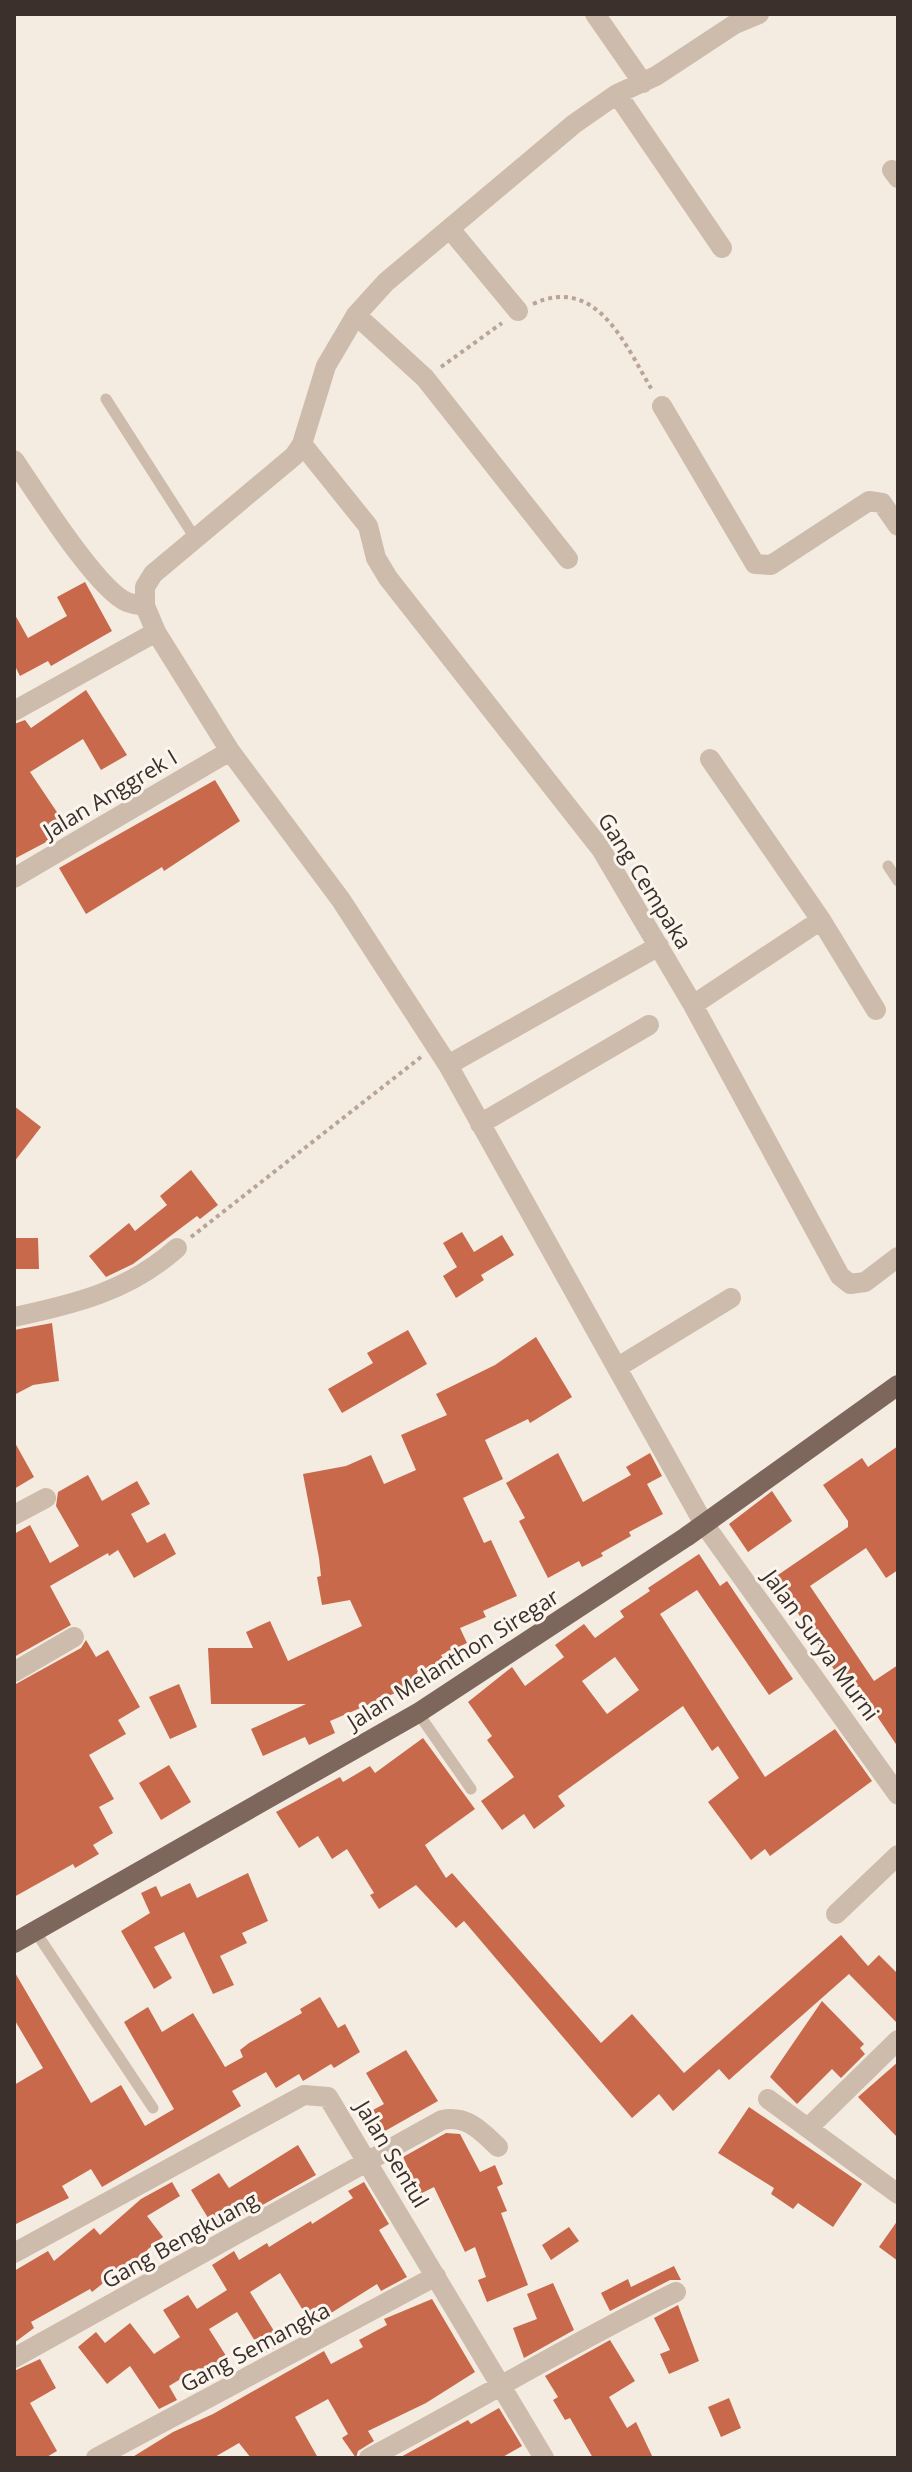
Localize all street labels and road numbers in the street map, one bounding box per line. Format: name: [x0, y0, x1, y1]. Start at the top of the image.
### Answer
street label: Jalan Anggrek I: [35, 741, 182, 846]
street label: Gang Cempaka: [592, 807, 700, 954]
street label: Jalan Surya Murni: [756, 1561, 887, 1726]
street label: Jalan Melanthon Siregar: [339, 1581, 564, 1737]
street label: Jalan Sentul: [348, 2093, 437, 2213]
street label: Gang Bengkuang: [96, 2184, 263, 2294]
street label: Gang Semangka: [174, 2294, 335, 2398]

